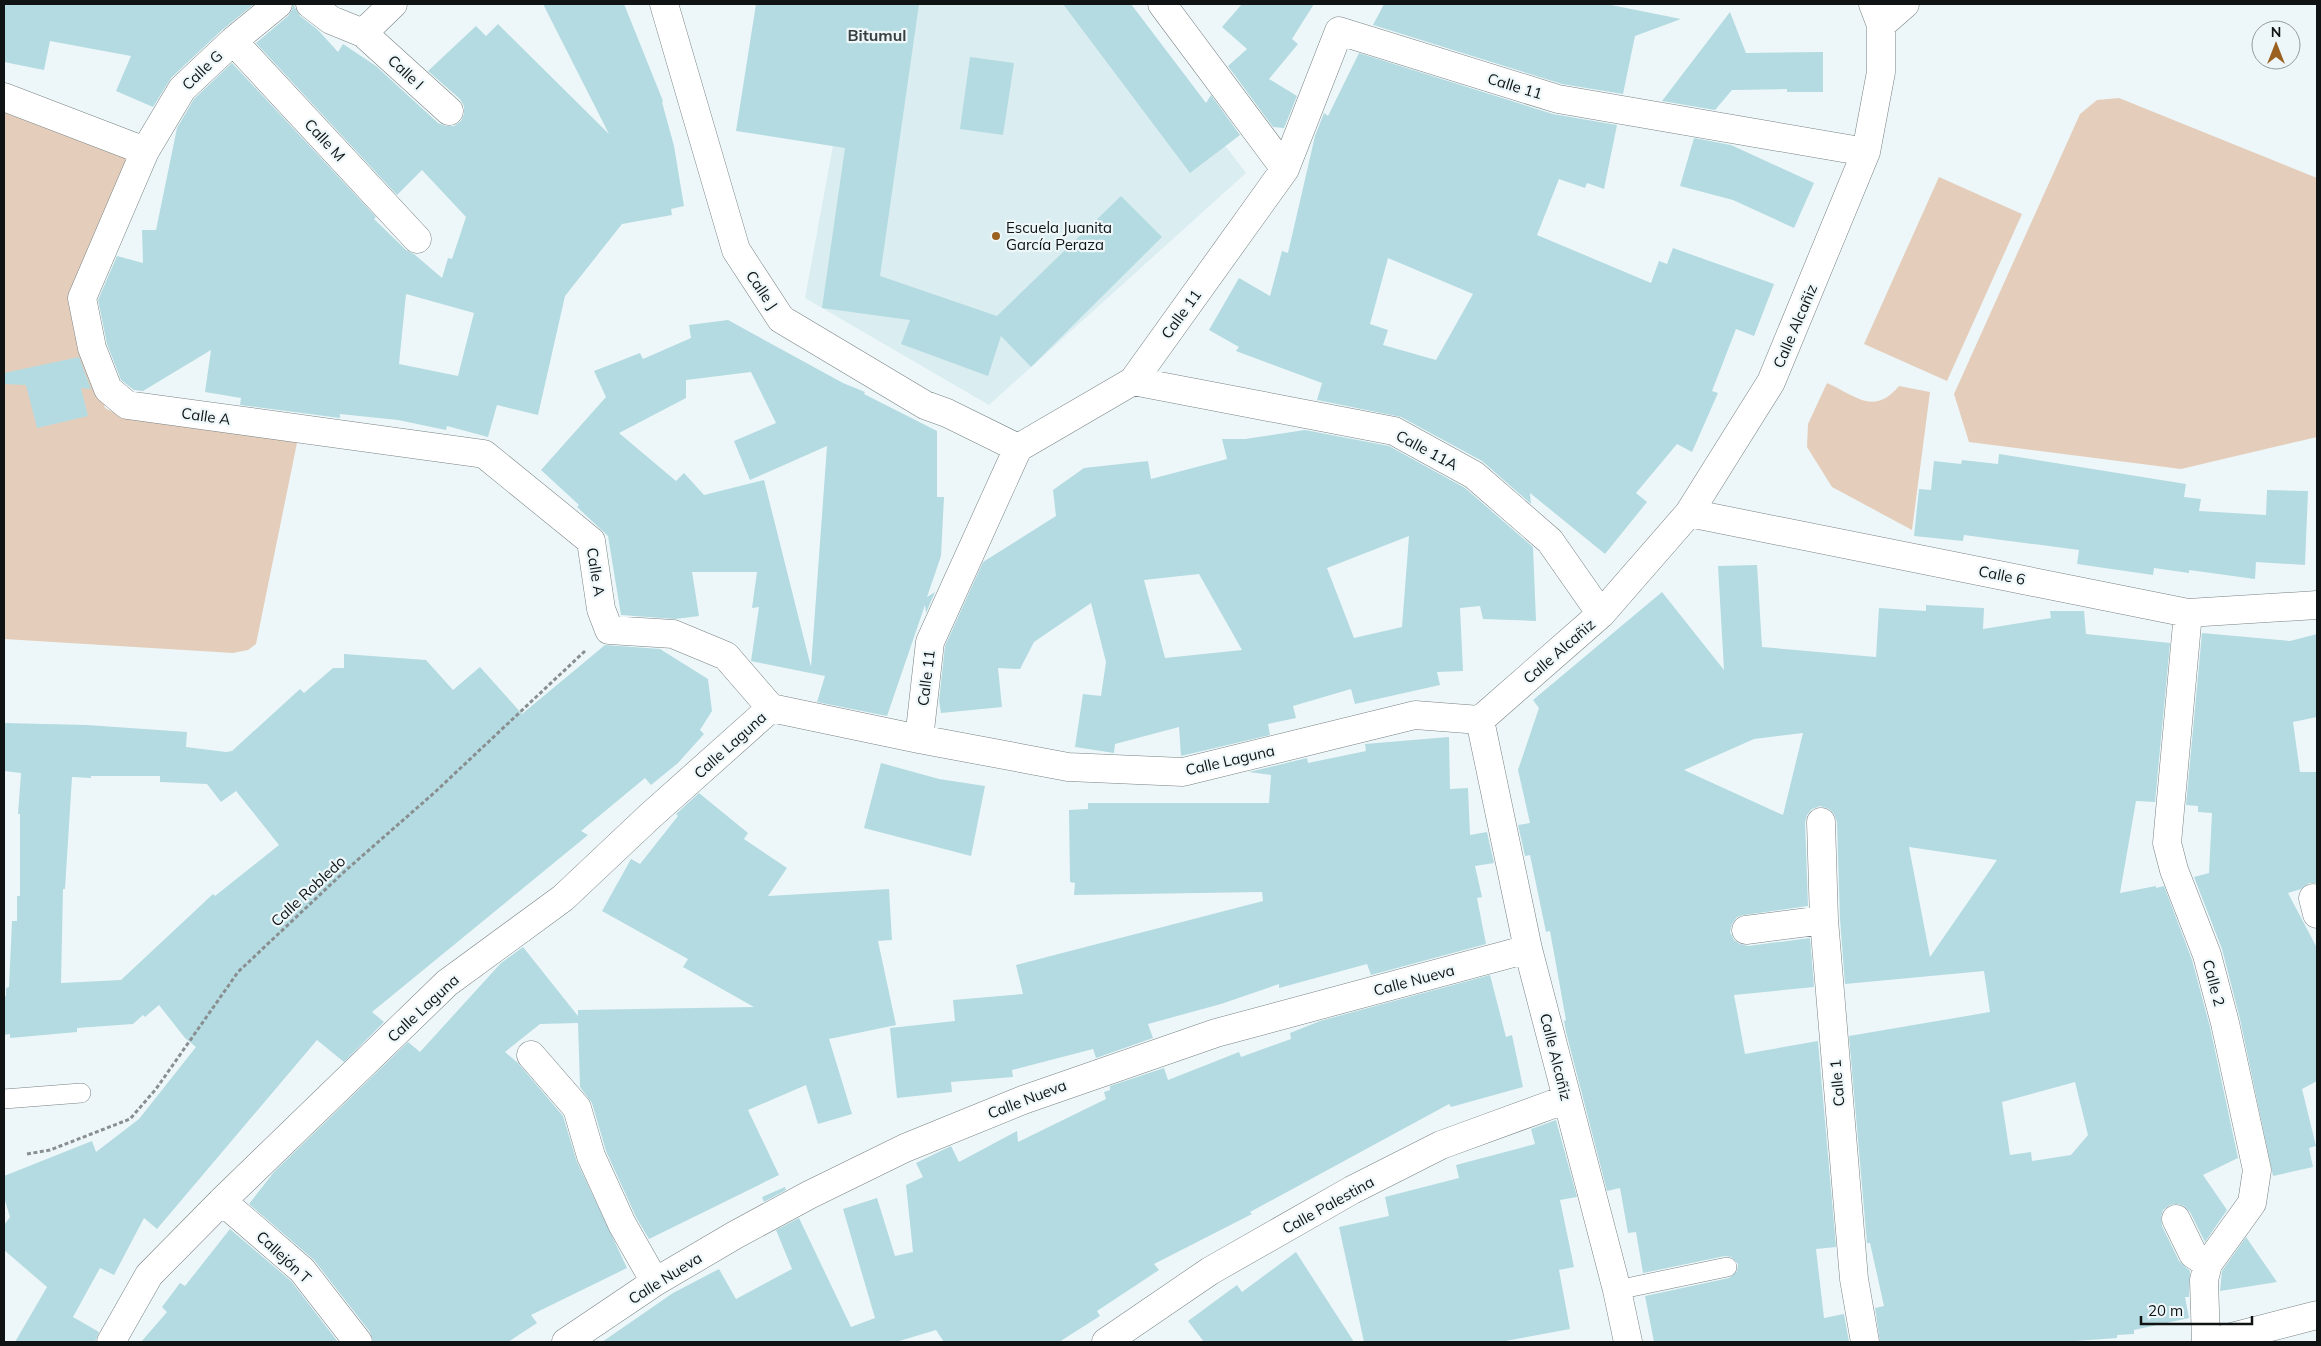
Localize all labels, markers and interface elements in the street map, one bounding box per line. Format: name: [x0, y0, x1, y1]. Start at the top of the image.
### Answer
north arrow: [2251, 20, 2301, 70]
text: N: [2271, 23, 2281, 41]
district label: Bitumul: [848, 25, 906, 45]
street label: Calle G: [178, 46, 226, 94]
street label: Calle I: [384, 51, 428, 93]
street label: Calle 11: [1485, 69, 1545, 103]
street label: Calle M: [301, 115, 349, 165]
place label: Escuela Juanita García Peraza: [1006, 218, 1112, 254]
marker: Escuela Juanita García Peraza: [990, 230, 1002, 242]
street label: Calle J: [742, 267, 782, 313]
street label: Calle Alcañiz: [1769, 281, 1821, 371]
street label: Calle 11: [1157, 286, 1205, 342]
street label: Calle A: [180, 403, 232, 429]
street label: Calle 11A: [1393, 426, 1461, 474]
street label: Calle A: [583, 546, 609, 598]
street label: Calle 6: [1977, 561, 2027, 589]
street label: Calle Alcañiz: [1519, 614, 1599, 687]
street label: Calle 11: [913, 649, 939, 707]
street label: Calle Laguna: [690, 708, 770, 782]
street label: Calle Laguna: [1184, 741, 1276, 779]
street label: Calle Robledo: [267, 852, 349, 930]
street label: Calle 2: [2199, 958, 2229, 1008]
street label: Calle Nueva: [1371, 960, 1457, 1000]
street label: Calle Laguna: [383, 970, 463, 1046]
street label: Calle Alcañiz: [1536, 1011, 1576, 1103]
street label: Calle 1: [1825, 1059, 1849, 1107]
street label: Calle Nueva: [985, 1075, 1069, 1123]
street label: Calle Palestina: [1279, 1172, 1377, 1238]
street label: Callejón T: [253, 1227, 315, 1287]
street label: Calle Nueva: [625, 1248, 705, 1308]
scale bar: [2141, 1294, 2252, 1326]
text: 20 m: [2148, 1301, 2183, 1320]

